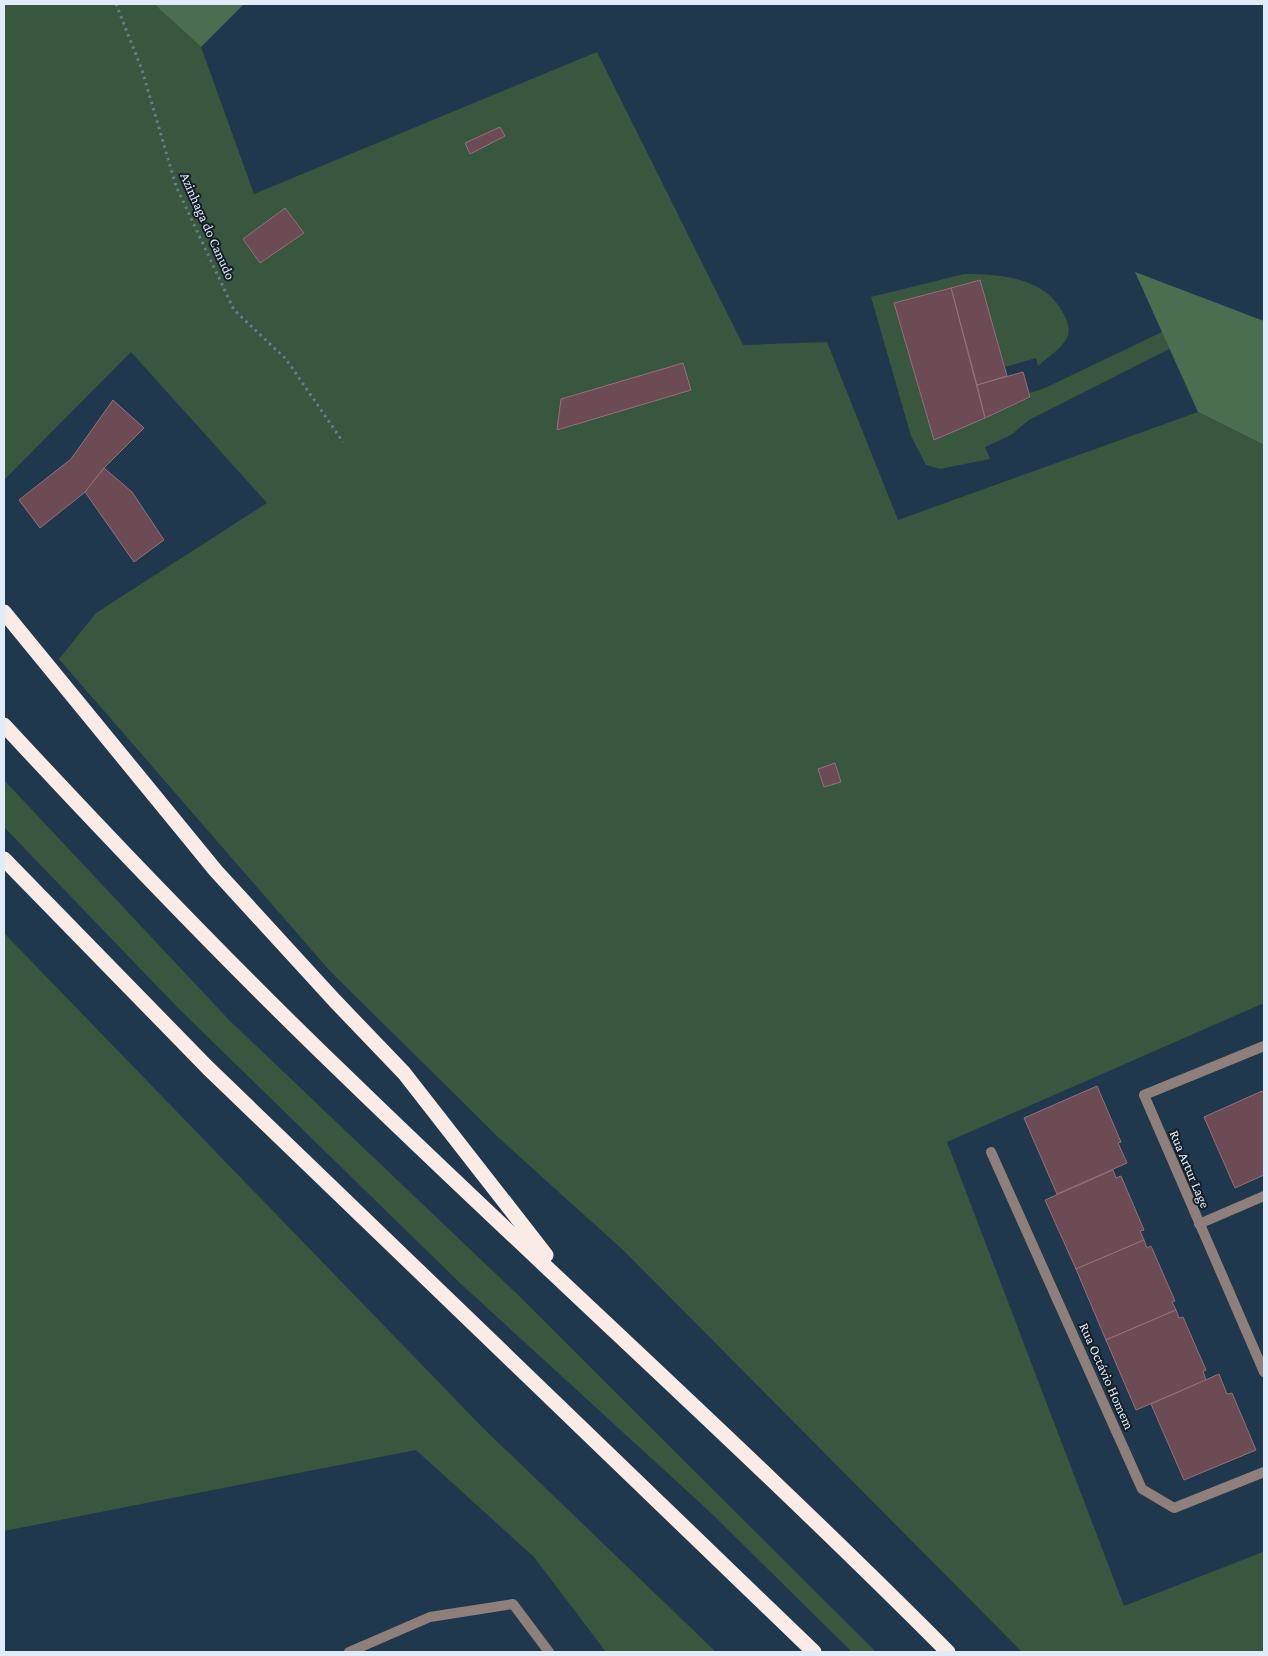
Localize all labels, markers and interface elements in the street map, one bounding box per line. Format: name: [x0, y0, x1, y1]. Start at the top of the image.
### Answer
street label: Azinhaga do Canudo: [177, 170, 239, 282]
street label: Rua Artur Lage: [1166, 1128, 1214, 1210]
street label: Rua Octávio Homem: [1076, 1320, 1138, 1432]

